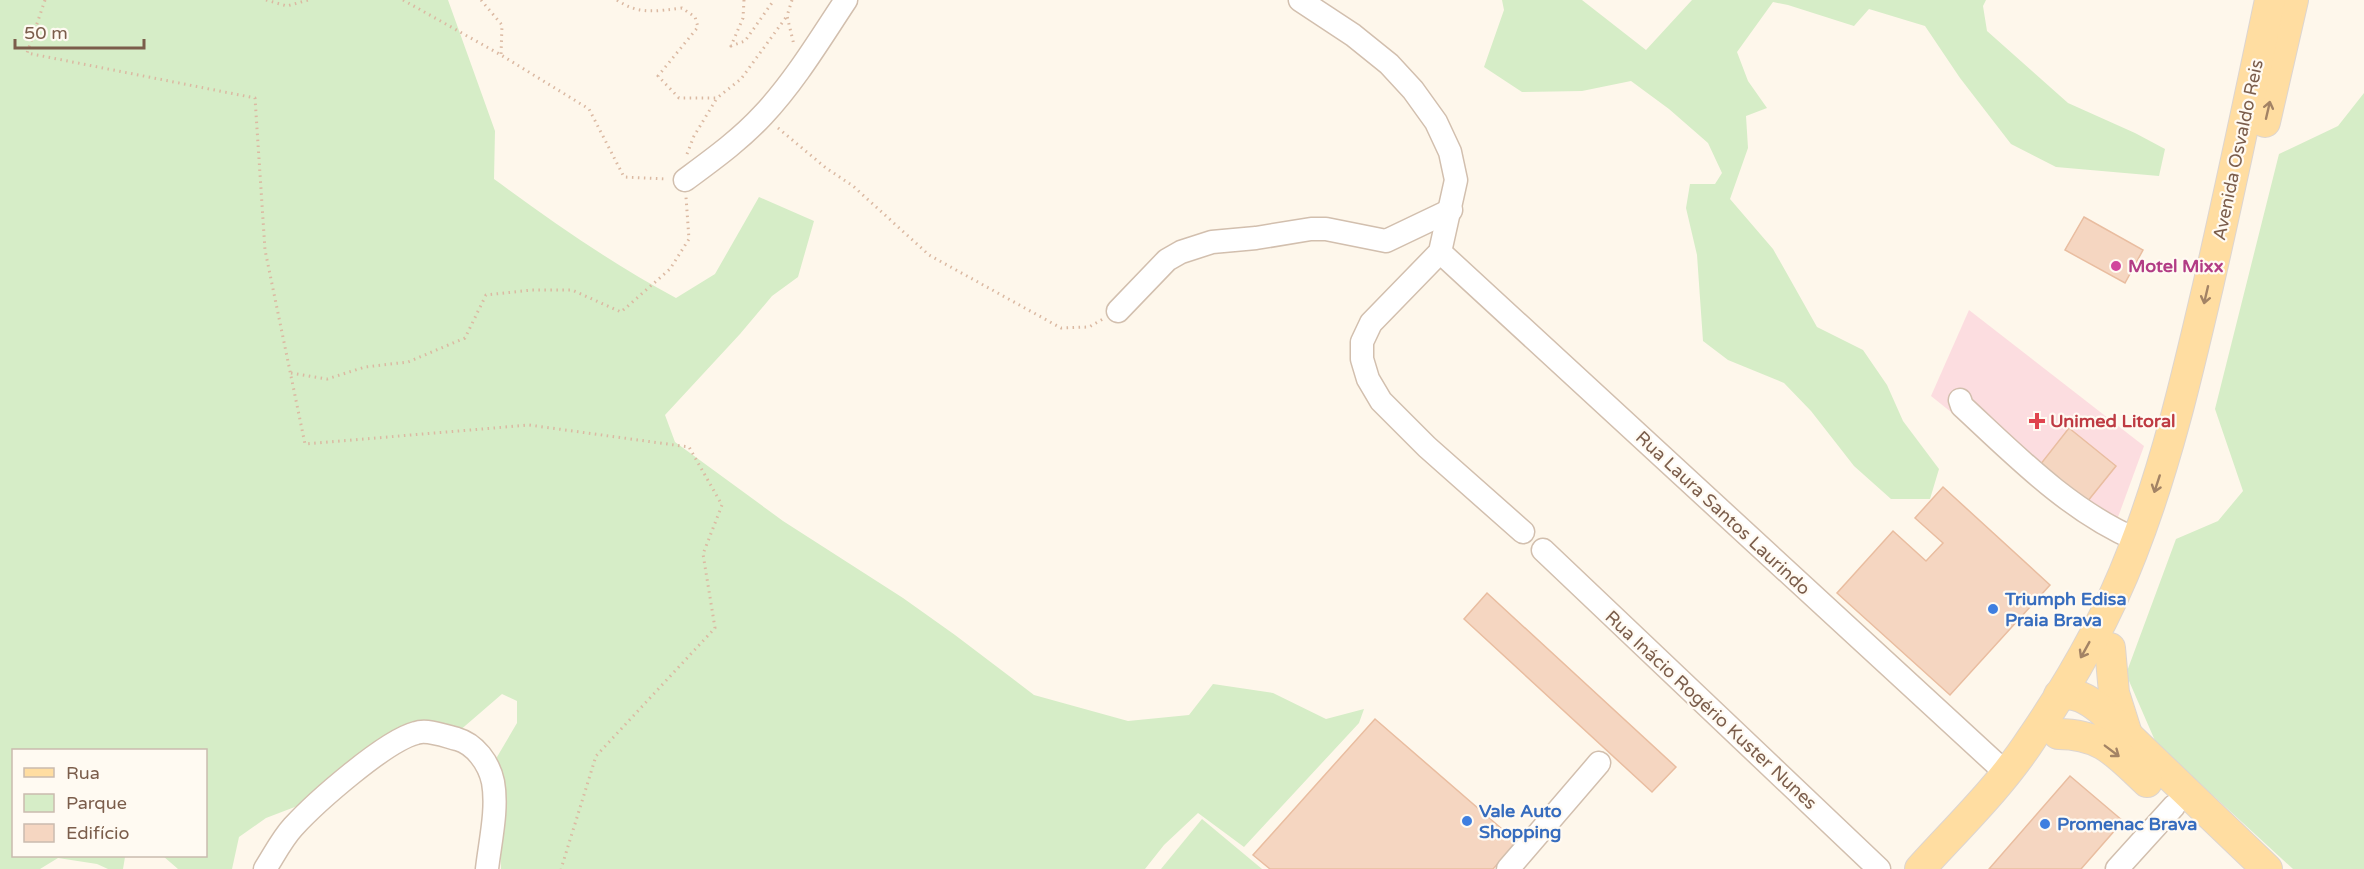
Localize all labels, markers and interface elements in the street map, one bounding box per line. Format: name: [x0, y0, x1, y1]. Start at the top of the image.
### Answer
scale bar: [15, 12, 144, 50]
text: 50 m: [24, 22, 68, 44]
street label: Avenida Osvaldo Reis: [2208, 58, 2268, 242]
one-way arrow: [2263, 101, 2274, 121]
place label: Motel Mixx: [2128, 255, 2224, 277]
marker: Motel Mixx: [2109, 259, 2123, 273]
one-way arrow: [2200, 285, 2211, 304]
place label: Unimed Litoral: [2050, 410, 2176, 432]
marker: Unimed Litoral: [2028, 412, 2046, 430]
street label: Rua Laura Santos Laurindo: [1631, 426, 1815, 600]
one-way arrow: [2151, 474, 2162, 493]
place label: Triumph Edisa Praia Brava: [2004, 588, 2127, 631]
marker: Triumph Edisa Praia Brava: [1986, 602, 2000, 616]
street label: Rua Inácio Rogério Kuster Nunes: [1600, 606, 1822, 814]
one-way arrow: [2079, 641, 2091, 658]
one-way arrow: [2104, 744, 2120, 757]
legend: [12, 749, 207, 857]
text: Rua: [66, 762, 100, 784]
text: Parque: [66, 792, 127, 814]
place label: Vale Auto Shopping: [1479, 800, 1562, 843]
place label: Promenac Brava: [2057, 813, 2197, 835]
marker: Vale Auto Shopping: [1460, 814, 1474, 828]
marker: Promenac Brava: [2038, 817, 2052, 831]
text: Edifício: [66, 822, 130, 844]

